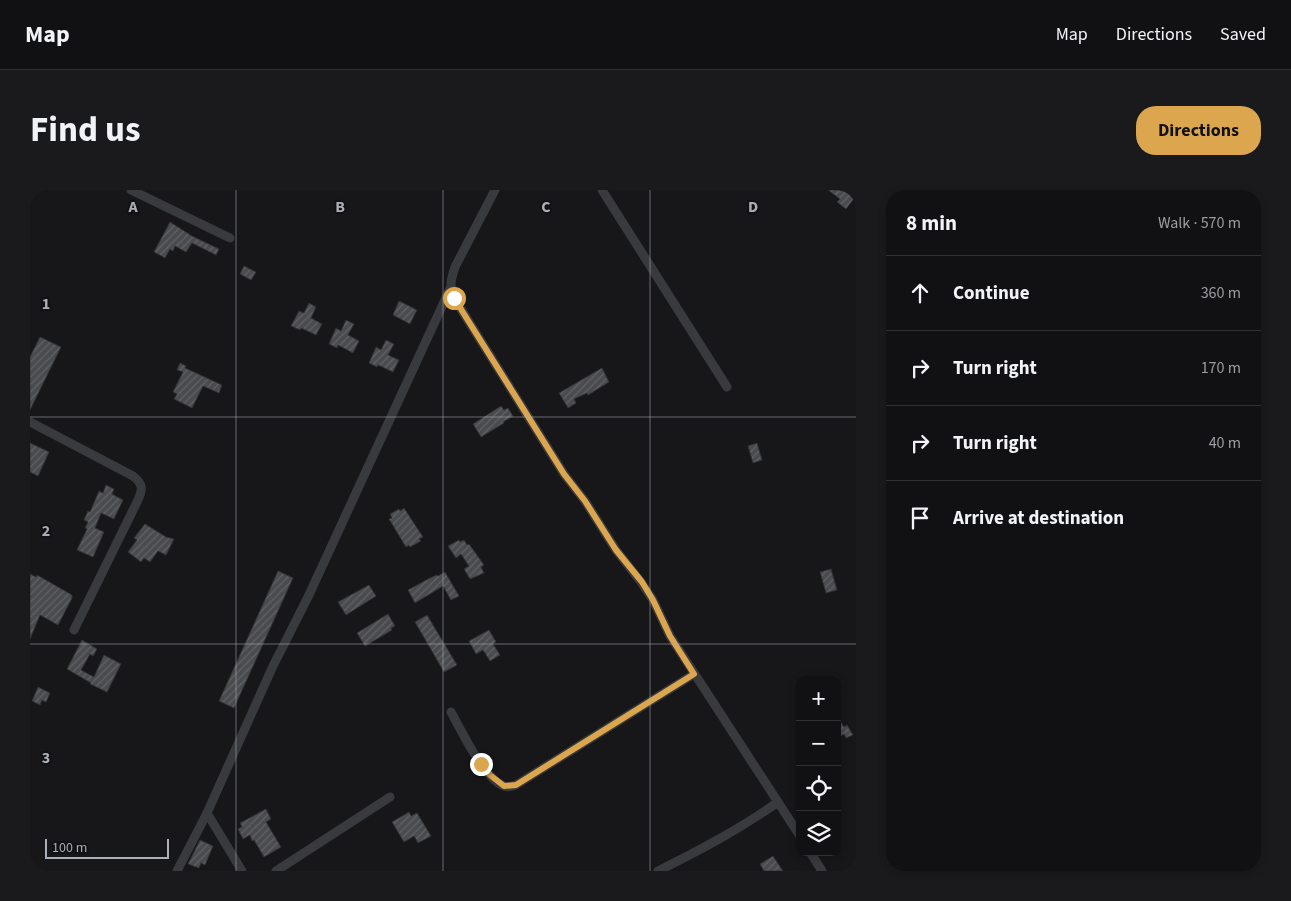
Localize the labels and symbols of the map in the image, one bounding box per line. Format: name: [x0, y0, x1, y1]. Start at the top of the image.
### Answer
text: A: [127, 196, 138, 218]
text: B: [335, 196, 345, 218]
text: C: [541, 196, 551, 218]
text: D: [748, 196, 758, 218]
route start: [443, 287, 466, 310]
text: 1: [42, 293, 50, 315]
text: 2: [42, 520, 50, 542]
text: 3: [42, 747, 50, 769]
route end: [470, 753, 493, 776]
scale bar: [45, 836, 169, 859]

